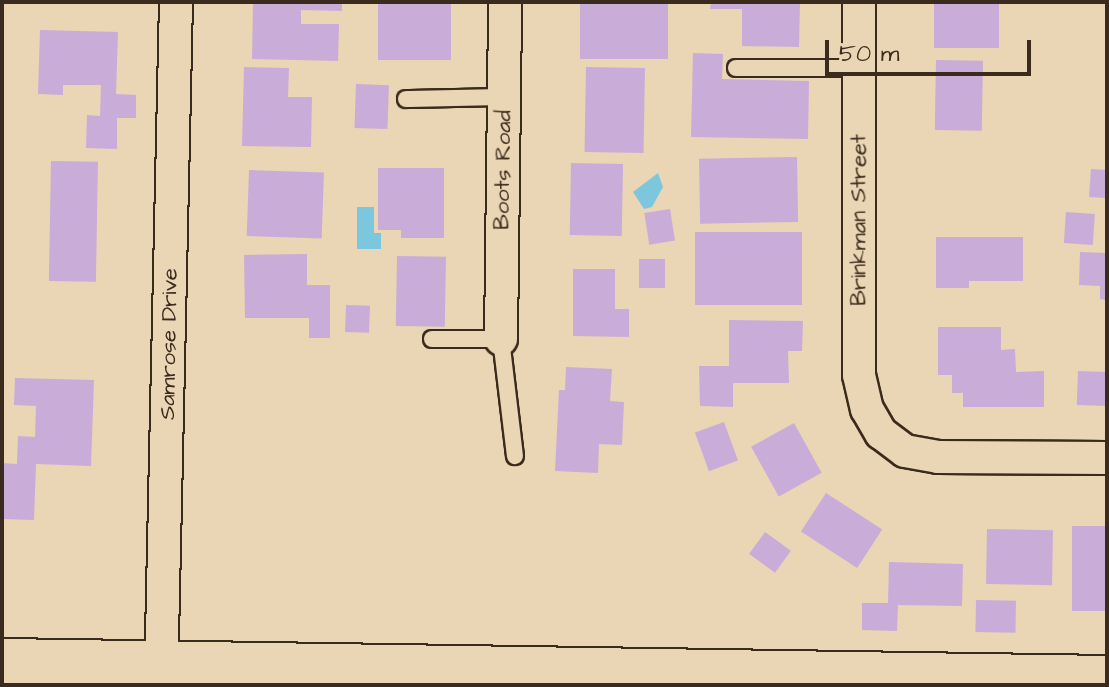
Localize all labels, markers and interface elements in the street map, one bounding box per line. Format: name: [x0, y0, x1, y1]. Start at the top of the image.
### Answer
scale bar: [829, 24, 1035, 74]
text: 50 m: [839, 37, 899, 71]
street label: Boots Road: [489, 110, 517, 230]
street label: Brinkman Street: [846, 134, 872, 306]
street label: Samrose Drive: [154, 268, 184, 420]

